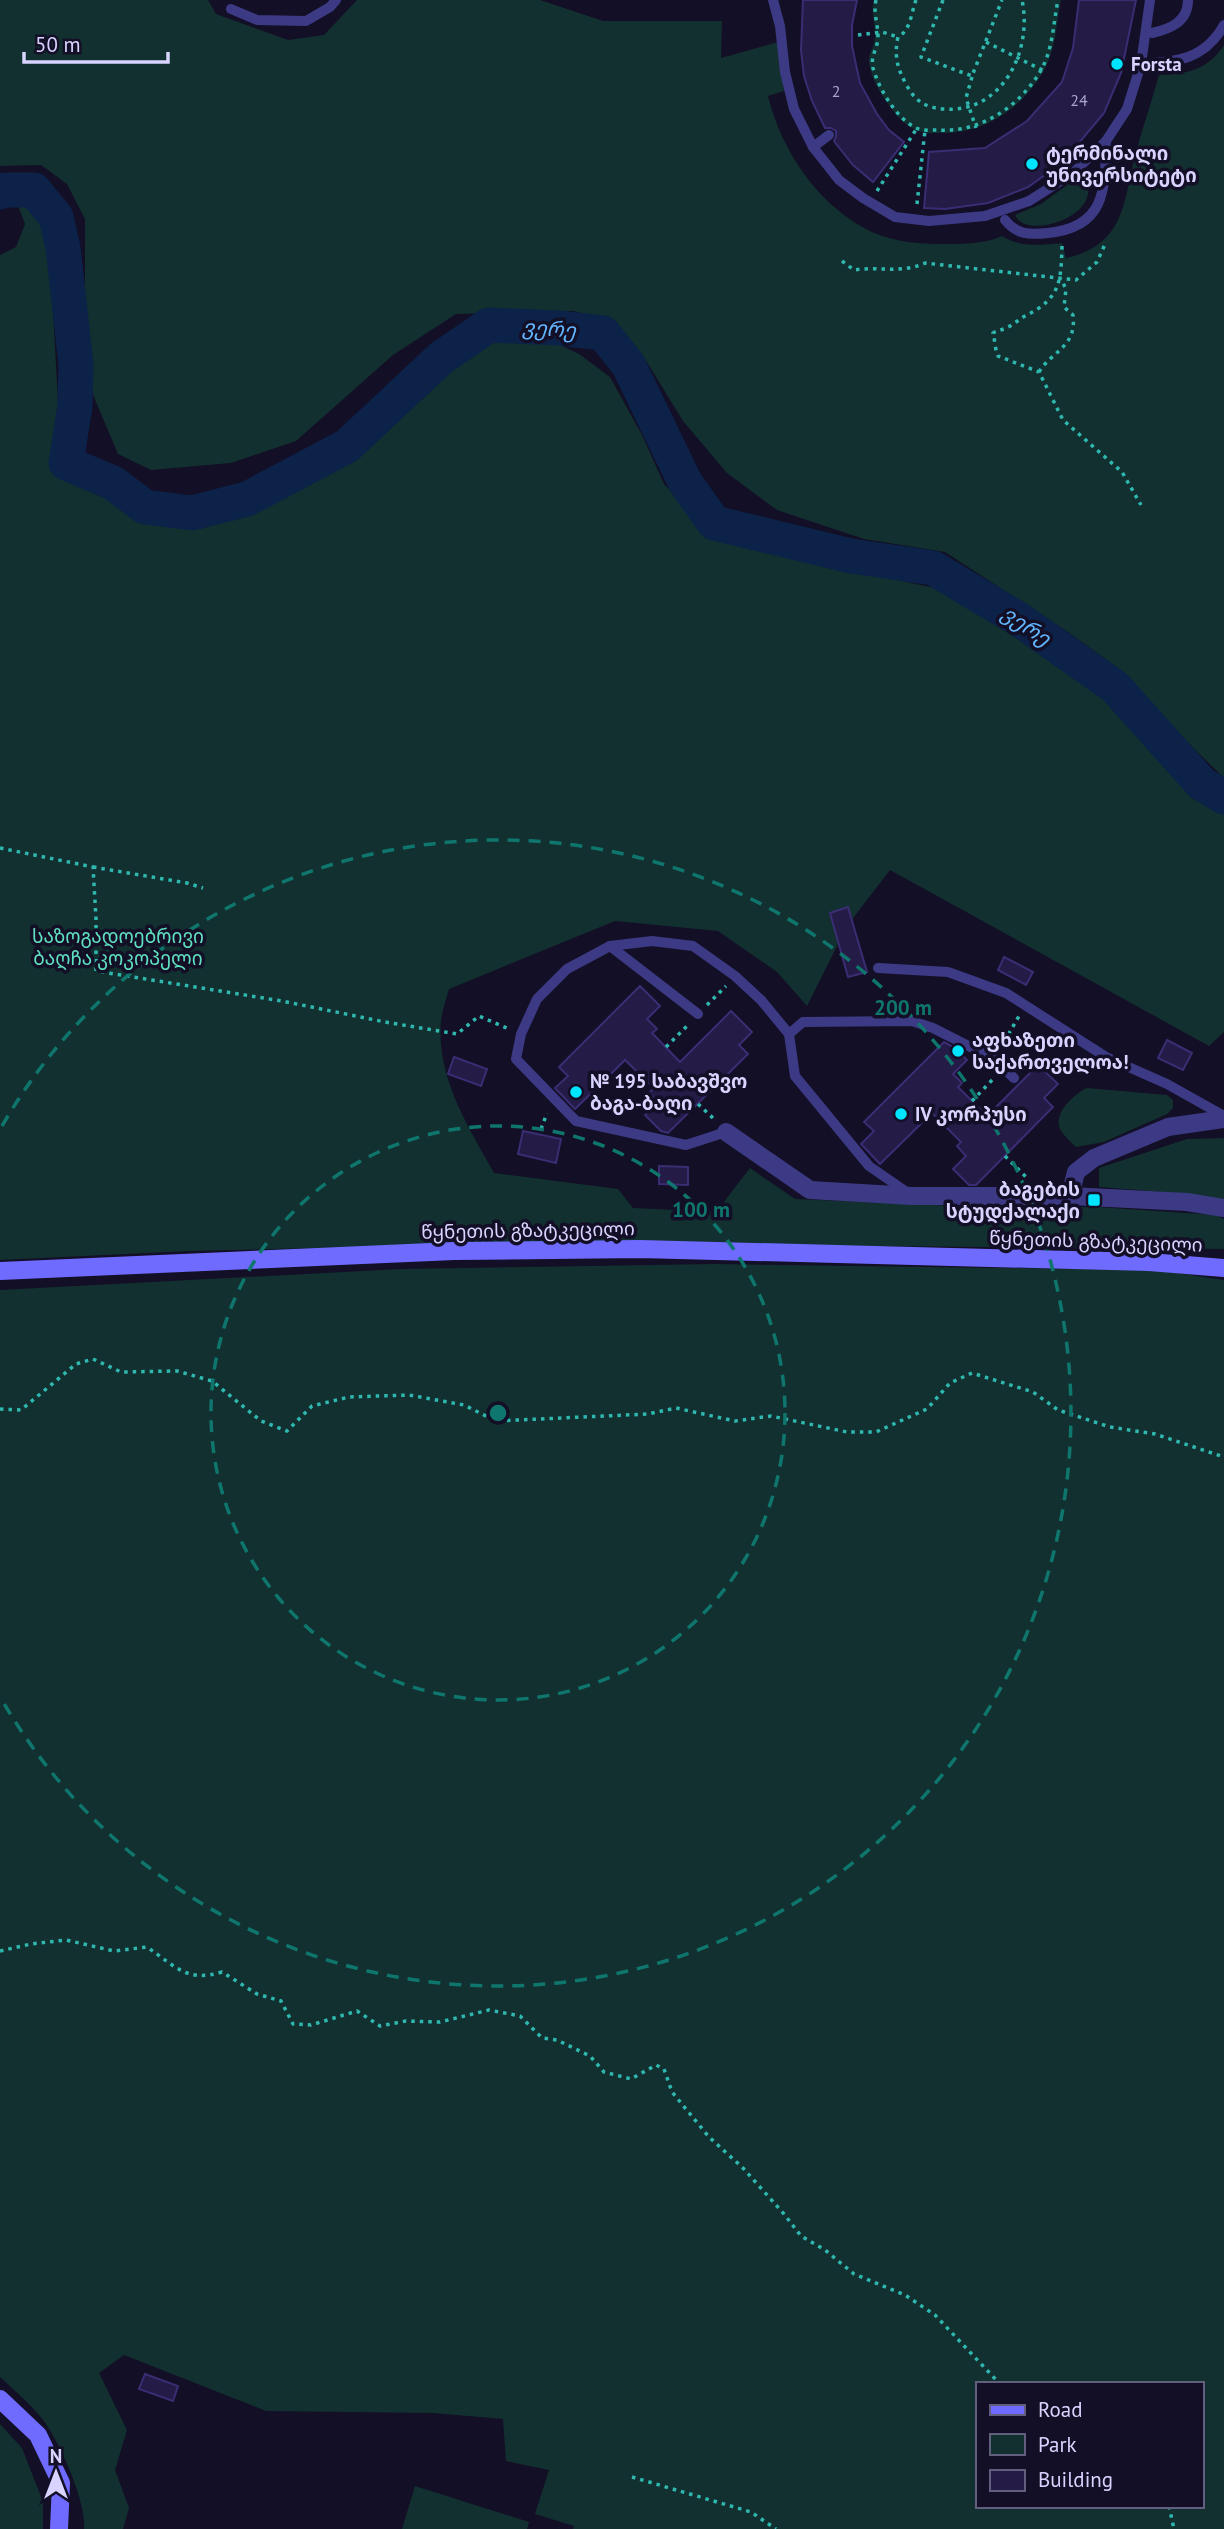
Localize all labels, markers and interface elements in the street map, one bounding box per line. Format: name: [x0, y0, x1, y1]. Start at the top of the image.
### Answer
scale bar: [24, 21, 168, 65]
text: 50 m: [35, 31, 81, 58]
place label: Forsta: [1131, 52, 1182, 76]
marker: Forsta: [1109, 56, 1125, 72]
house number: 2: [832, 81, 840, 101]
house number: 24: [1070, 90, 1088, 110]
place label: ტერმინალი უნივერსიტეტი: [1046, 141, 1197, 187]
marker: ტერმინალი უნივერსიტეტი: [1024, 156, 1040, 172]
water label: ვერე: [521, 313, 577, 344]
water label: ვერე: [997, 599, 1057, 652]
park label: საზოგადოებრივი ბაღჩა კოკოპელი: [32, 924, 204, 971]
text: 200 m: [874, 994, 932, 1021]
place label: აფხაზეთი საქართველოა!: [972, 1028, 1129, 1074]
marker: აფხაზეთი საქართველოა!: [950, 1043, 966, 1059]
place label: № 195 საბავშვო ბაგა-ბაღი: [590, 1069, 747, 1116]
marker: № 195 საბავშვო ბაგა-ბაღი: [568, 1084, 584, 1100]
place label: IV კორპუსი: [915, 1102, 1027, 1126]
marker: IV კორპუსი: [893, 1106, 909, 1122]
place label: ბაგების სტუდქალაქი: [946, 1177, 1080, 1224]
marker: ბაგების სტუდქალაქი: [1086, 1192, 1102, 1208]
text: 100 m: [672, 1196, 730, 1223]
street label: წყნეთის გზატკეცილი: [421, 1216, 635, 1245]
street label: წყნეთის გზატკეცილი: [989, 1225, 1203, 1258]
centre of rings: [486, 1401, 510, 1425]
legend: [976, 2382, 1203, 2508]
text: Road: [1038, 2396, 1082, 2423]
text: Park: [1038, 2431, 1077, 2458]
north arrow: [21, 2438, 91, 2508]
text: N: [50, 2444, 62, 2468]
text: Building: [1038, 2466, 1113, 2493]

